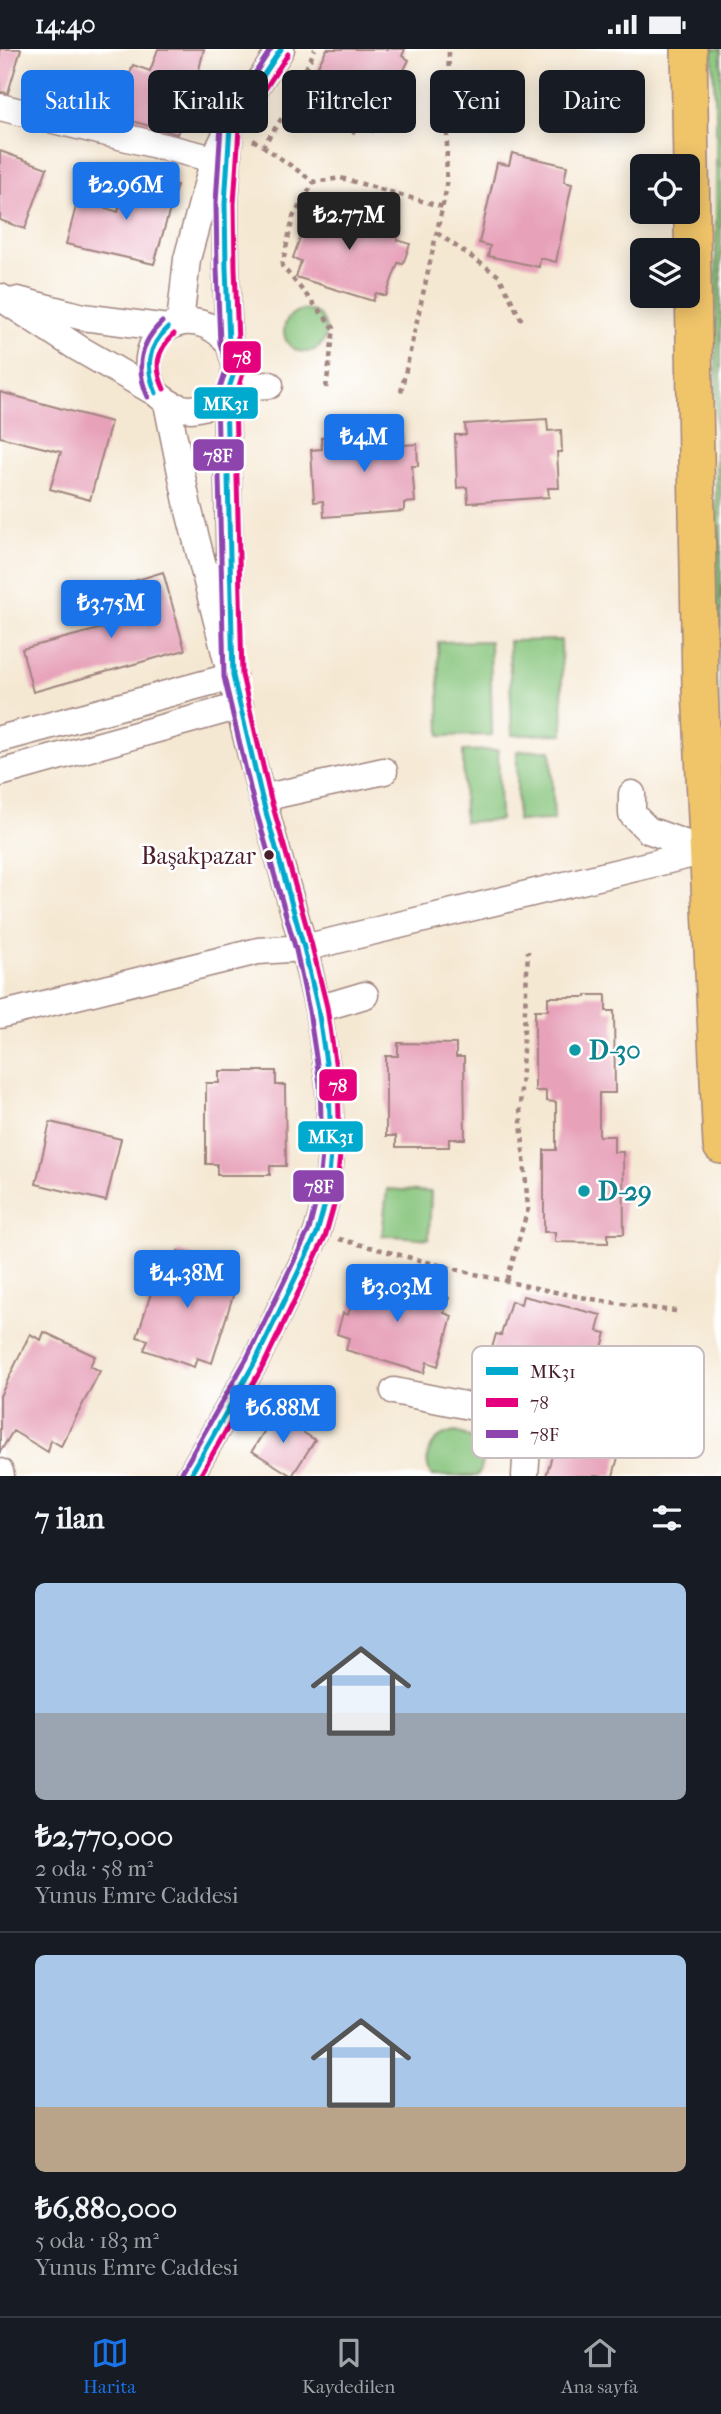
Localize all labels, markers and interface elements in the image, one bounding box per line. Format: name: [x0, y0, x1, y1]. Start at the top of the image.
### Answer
text: 14:40: [35, 9, 96, 40]
chip: Satılık: [21, 70, 134, 133]
chip: Kiralık: [148, 70, 268, 133]
chip: Filtreler: [282, 70, 416, 133]
chip: Yeni: [430, 70, 525, 133]
chip: Daire: [539, 70, 645, 133]
map controls: [630, 154, 700, 308]
button: locate: [630, 154, 700, 224]
pin: ₺2.96M: [69, 163, 183, 222]
text: ₺2.96M: [89, 171, 163, 198]
pin: ₺2.77M: [292, 193, 406, 252]
text: ₺2.77M: [313, 201, 385, 228]
button: layers: [630, 238, 700, 308]
line badge: 78: [222, 340, 262, 374]
text: 78: [232, 347, 251, 369]
line badge: MK31: [193, 386, 259, 420]
text: MK31: [202, 393, 249, 415]
pin: ₺4M: [330, 415, 398, 474]
text: ₺4M: [340, 423, 388, 450]
line badge: 78F: [192, 438, 245, 472]
text: 78F: [203, 445, 233, 467]
pin: ₺3.75M: [54, 581, 168, 640]
text: ₺3.75M: [77, 589, 145, 616]
place label: Başakpazar: [141, 842, 257, 871]
marker: Başakpazar: [262, 848, 276, 862]
place label: D-30: [589, 1035, 641, 1066]
marker: D-30: [567, 1042, 583, 1058]
line badge: 78: [318, 1068, 358, 1102]
text: 78: [328, 1075, 347, 1097]
line badge: MK31: [297, 1120, 364, 1153]
text: MK31: [307, 1126, 354, 1148]
line badge: 78F: [292, 1169, 345, 1203]
text: 78F: [304, 1176, 334, 1198]
place label: D-29: [598, 1176, 652, 1207]
marker: D-29: [576, 1183, 592, 1199]
pin: ₺4.38M: [130, 1251, 244, 1310]
text: ₺4.38M: [150, 1259, 224, 1286]
pin: ₺3.03M: [340, 1265, 454, 1324]
text: ₺3.03M: [362, 1273, 432, 1300]
legend: [472, 1346, 704, 1458]
text: MK31: [530, 1361, 576, 1383]
pin: ₺6.88M: [226, 1385, 340, 1445]
text: 78: [530, 1392, 549, 1414]
text: ₺6.88M: [246, 1394, 320, 1421]
text: 78F: [530, 1424, 559, 1446]
icon: filters: [648, 1499, 686, 1537]
text: 7 ilan: [35, 1501, 104, 1536]
icon: home: [298, 1628, 424, 1754]
text: ₺2,770,000: [35, 1819, 173, 1854]
text: 2 oda · 58 m²: [35, 1855, 153, 1882]
text: Yunus Emre Caddesi: [35, 1882, 239, 1909]
icon: home: [298, 2000, 424, 2126]
text: ₺6,880,000: [35, 2191, 177, 2226]
text: 5 oda · 183 m²: [35, 2227, 159, 2254]
text: Yunus Emre Caddesi: [35, 2254, 239, 2281]
tab: Harita: [83, 2334, 136, 2398]
tab: Kaydedilen: [302, 2334, 395, 2398]
tab: Ana sayfa: [561, 2334, 638, 2398]

